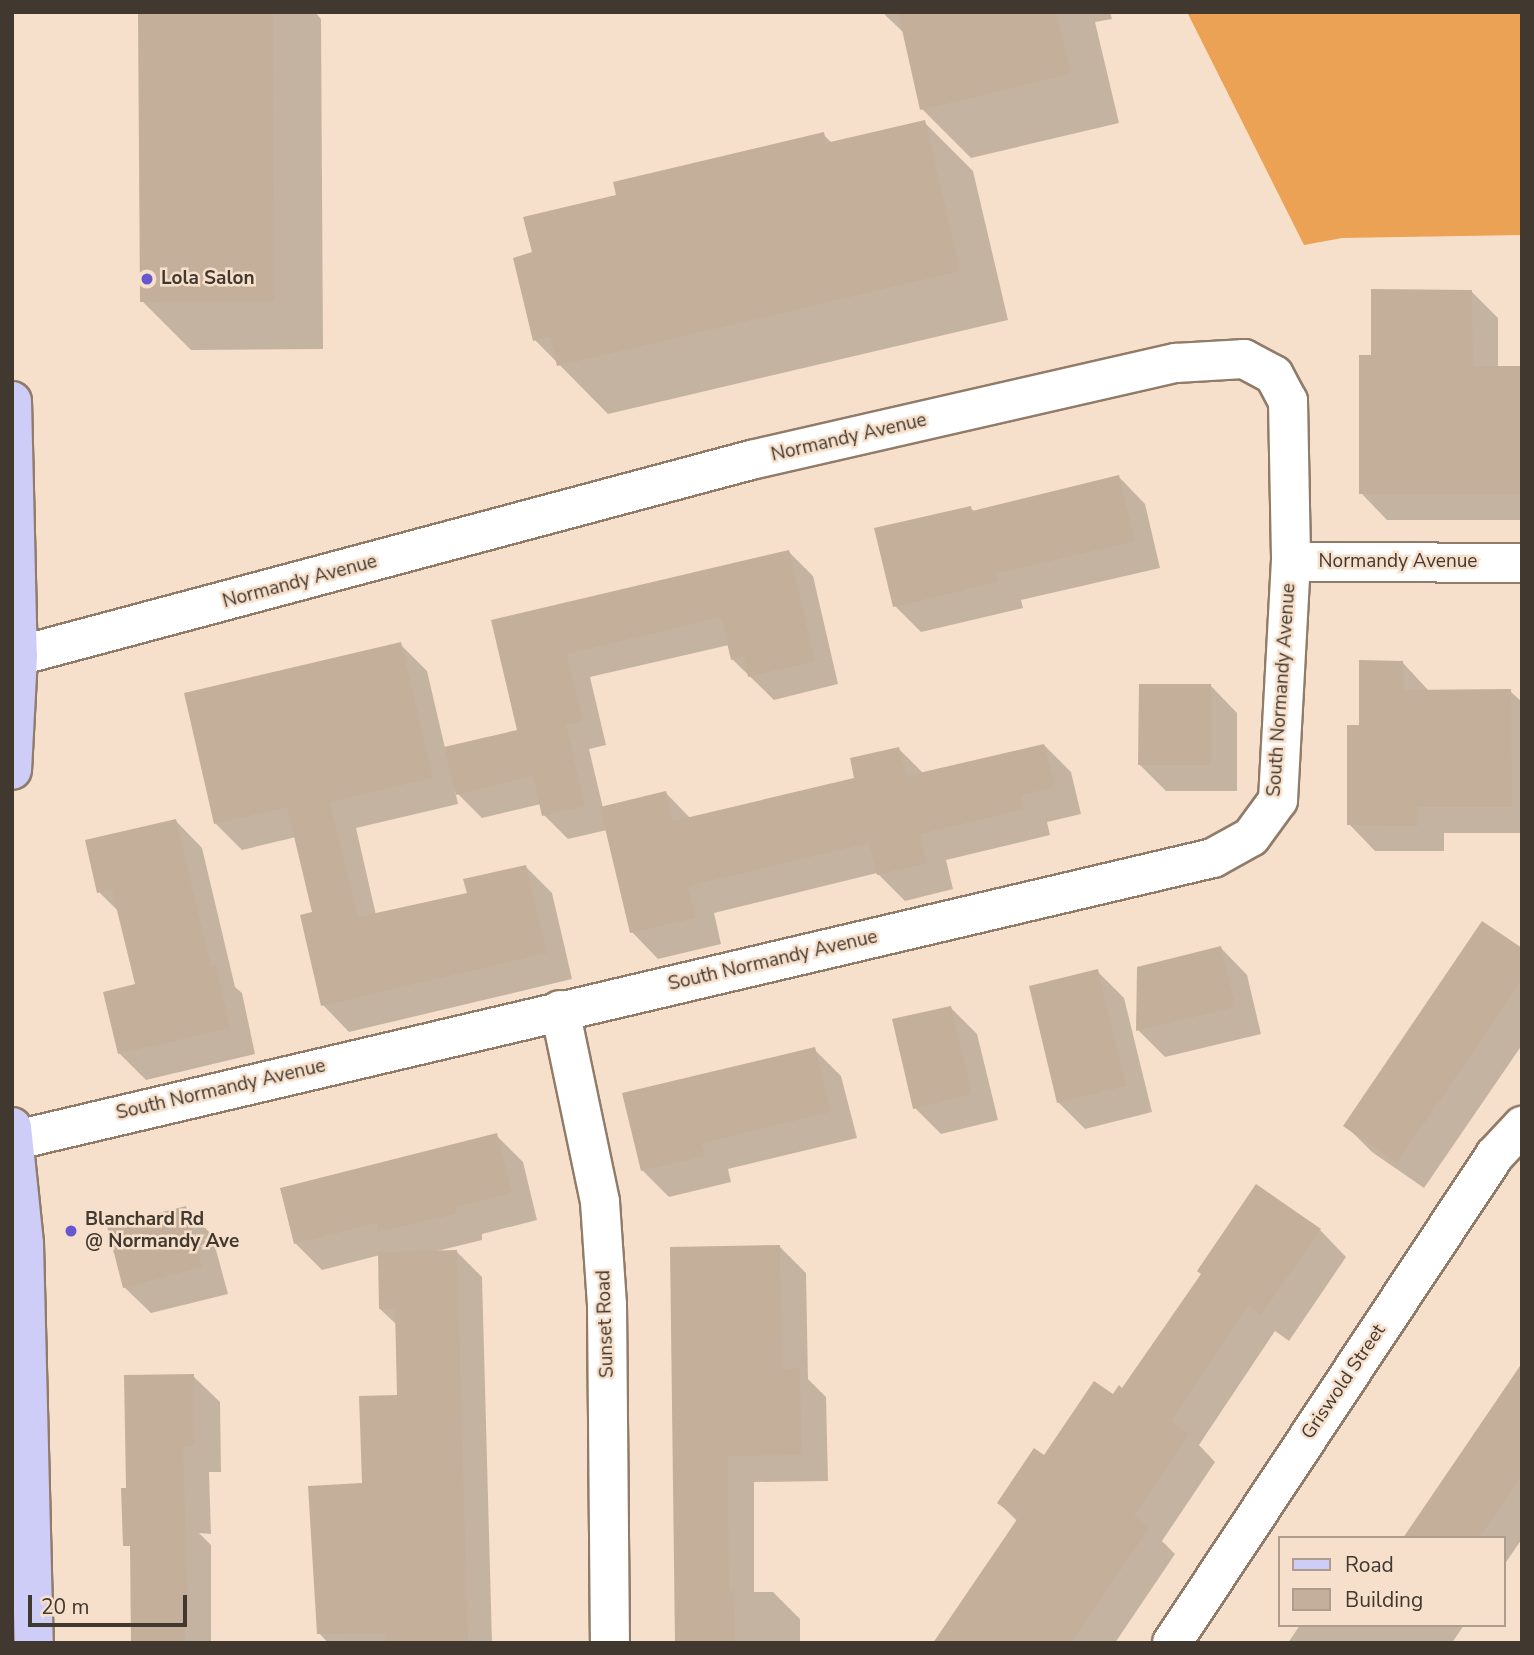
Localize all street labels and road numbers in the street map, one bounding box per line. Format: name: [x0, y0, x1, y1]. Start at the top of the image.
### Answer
street label: Normandy Avenue: [769, 409, 929, 467]
street label: Normandy Avenue: [220, 550, 380, 614]
street label: Normandy Avenue: [1319, 551, 1477, 573]
street label: South Normandy Avenue: [1263, 582, 1301, 798]
street label: South Normandy Avenue: [666, 926, 880, 996]
street label: South Normandy Avenue: [114, 1055, 328, 1125]
street label: Sunset Road: [593, 1270, 619, 1378]
street label: Griswold Street: [1297, 1320, 1391, 1444]

